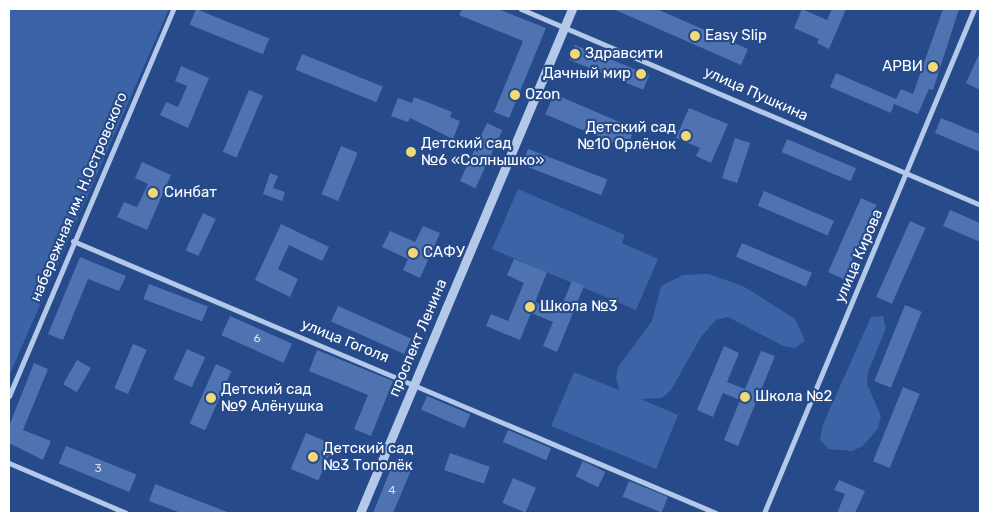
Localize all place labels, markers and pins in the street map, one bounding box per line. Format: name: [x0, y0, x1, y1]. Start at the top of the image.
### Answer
place label: Easy Slip: [705, 27, 767, 45]
marker: Easy Slip: [689, 30, 701, 42]
place label: Здравсити: [585, 45, 663, 63]
marker: Здравсити: [569, 48, 581, 60]
place label: АРВИ: [882, 58, 923, 76]
marker: АРВИ: [927, 61, 939, 73]
place label: Дачный мир: [543, 65, 631, 83]
marker: Дачный мир: [635, 68, 647, 80]
place label: Ozon: [525, 86, 560, 104]
marker: Ozon: [509, 89, 521, 101]
place label: Детский сад №10 Орлёнок: [577, 118, 676, 153]
marker: Детский сад №10 Орлёнок: [680, 130, 692, 142]
place label: Детский сад №6 «Солнышко»: [421, 134, 544, 169]
marker: Детский сад №6 «Солнышко»: [405, 146, 417, 158]
place label: Синбат: [164, 184, 217, 202]
marker: Синбат: [146, 186, 160, 200]
place label: САФУ: [423, 244, 465, 262]
marker: САФУ: [407, 247, 419, 259]
place label: Школа №3: [540, 298, 618, 316]
marker: Школа №3: [524, 301, 536, 313]
place label: Детский сад №9 Алёнушка: [221, 380, 324, 415]
place label: Школа №2: [755, 388, 832, 406]
marker: Школа №2: [739, 391, 751, 403]
marker: Детский сад №9 Алёнушка: [205, 392, 217, 404]
place label: Детский сад №3 Тополёк: [323, 439, 414, 474]
marker: Детский сад №3 Тополёк: [307, 451, 319, 463]

